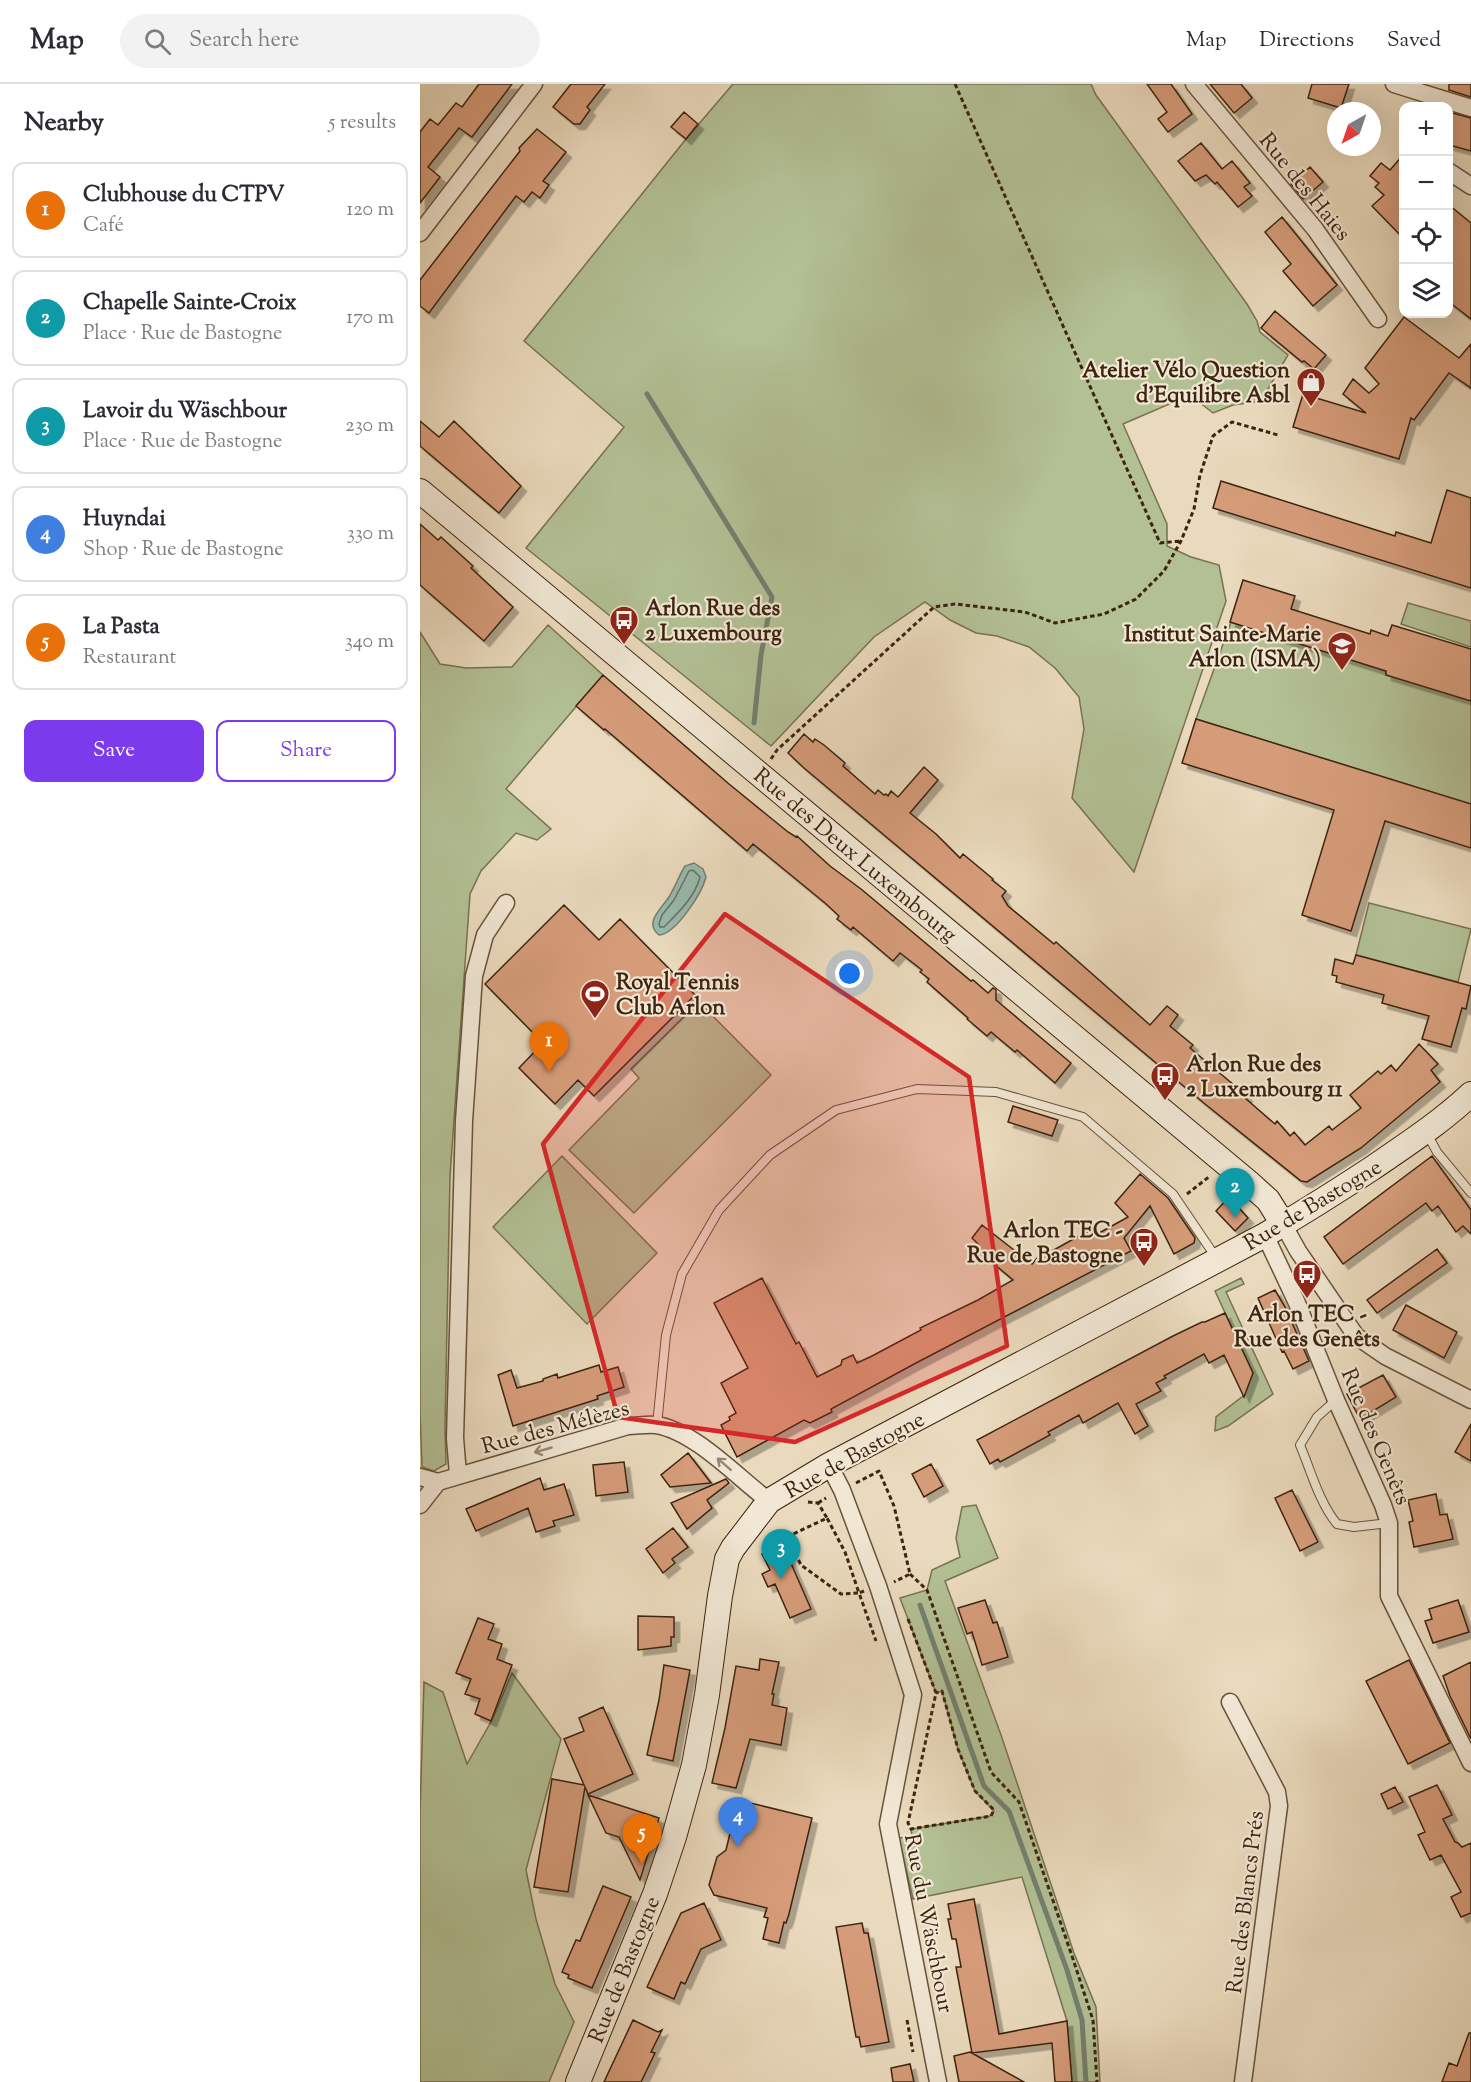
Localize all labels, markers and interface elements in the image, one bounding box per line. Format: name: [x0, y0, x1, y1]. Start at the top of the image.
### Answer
search box: [120, 14, 540, 68]
text: Map: [30, 21, 84, 61]
icon: search: [141, 25, 174, 58]
text: Search here: [189, 25, 299, 57]
text: Map: [1186, 26, 1226, 56]
text: Directions: [1259, 26, 1354, 56]
text: Saved: [1387, 26, 1441, 56]
north arrow: [1327, 102, 1381, 156]
map controls: [1399, 102, 1453, 318]
button: +: [1399, 102, 1453, 156]
text: Nearby: [24, 105, 104, 142]
text: 5 results: [329, 109, 396, 138]
street label: Rue des Haies: [1250, 127, 1357, 249]
button: −: [1399, 156, 1453, 210]
text: Clubhouse du CTPV: [83, 180, 284, 212]
text: 1: [42, 196, 49, 225]
text: 120 m: [346, 196, 394, 225]
button: locate: [1399, 210, 1453, 264]
text: Café: [83, 212, 124, 241]
button: layers: [1399, 264, 1453, 318]
text: Chapelle Sainte-Croix: [83, 288, 297, 320]
text: 2: [41, 304, 50, 333]
text: 170 m: [346, 304, 394, 333]
text: Place · Rue de Bastogne: [83, 320, 282, 349]
place label: Atelier Vélo Question d'Equilibre Asbl: [1082, 356, 1291, 413]
shop icon: Atelier Vélo Question d'Equilibre Asbl: [1295, 366, 1327, 408]
text: Lavoir du Wäschbour: [83, 396, 287, 428]
text: 3: [41, 412, 50, 441]
text: 230 m: [345, 412, 394, 441]
text: Place · Rue de Bastogne: [83, 428, 282, 457]
text: Huyndai: [83, 504, 166, 536]
text: 4: [40, 520, 51, 549]
text: 330 m: [347, 520, 394, 549]
text: Shop · Rue de Bastogne: [83, 536, 284, 565]
place label: Arlon Rue des 2 Luxembourg: [645, 594, 782, 651]
bus stop icon: Arlon Rue des 2 Luxembourg: [608, 604, 640, 646]
text: La Pasta: [83, 612, 160, 644]
place label: Institut Sainte-Marie Arlon (ISMA): [1124, 620, 1321, 677]
text: 5: [42, 628, 49, 657]
text: 340 m: [345, 628, 394, 657]
school or university icon: Institut Sainte-Marie Arlon (ISMA): [1326, 630, 1358, 672]
text: Restaurant: [83, 644, 176, 673]
button: Save: [24, 720, 204, 782]
button: Share: [216, 720, 396, 782]
street label: Rue des Deux Luxembourg: [745, 761, 963, 951]
your location: [835, 959, 864, 988]
place label: Royal Tennis Club Arlon: [616, 968, 740, 1025]
sports icon: Royal Tennis Club Arlon: [579, 978, 611, 1020]
pin: 1: [530, 1022, 568, 1072]
place label: Arlon Rue des 2 Luxembourg 11: [1186, 1050, 1343, 1107]
bus stop icon: Arlon Rue des 2 Luxembourg 11: [1149, 1060, 1181, 1102]
street label: Rue de Bastogne: [1238, 1153, 1389, 1260]
pin: 2: [1216, 1168, 1254, 1218]
place label: Arlon TEC - Rue de Bastogne: [967, 1216, 1123, 1273]
bus stop icon: Arlon TEC - Rue de Bastogne: [1128, 1226, 1160, 1268]
bus stop icon: Arlon TEC - Rue des Genêts: [1291, 1258, 1323, 1300]
place label: Arlon TEC - Rue des Genêts: [1234, 1300, 1380, 1357]
street label: Rue des Genêts: [1331, 1364, 1417, 1511]
street label: Rue des Mélèzes: [478, 1394, 633, 1464]
street label: Rue de Bastogne: [780, 1405, 931, 1508]
one-way arrow: [534, 1445, 553, 1456]
one-way arrow: [717, 1457, 732, 1471]
pin: 3: [762, 1530, 800, 1579]
pin: 4: [718, 1798, 758, 1847]
street label: Rue des Blancs Prés: [1220, 1809, 1274, 1996]
pin: 5: [622, 1814, 662, 1864]
street label: Rue du Wäschbour: [894, 1831, 960, 2016]
street label: Rue de Bastogne: [582, 1892, 670, 2048]

